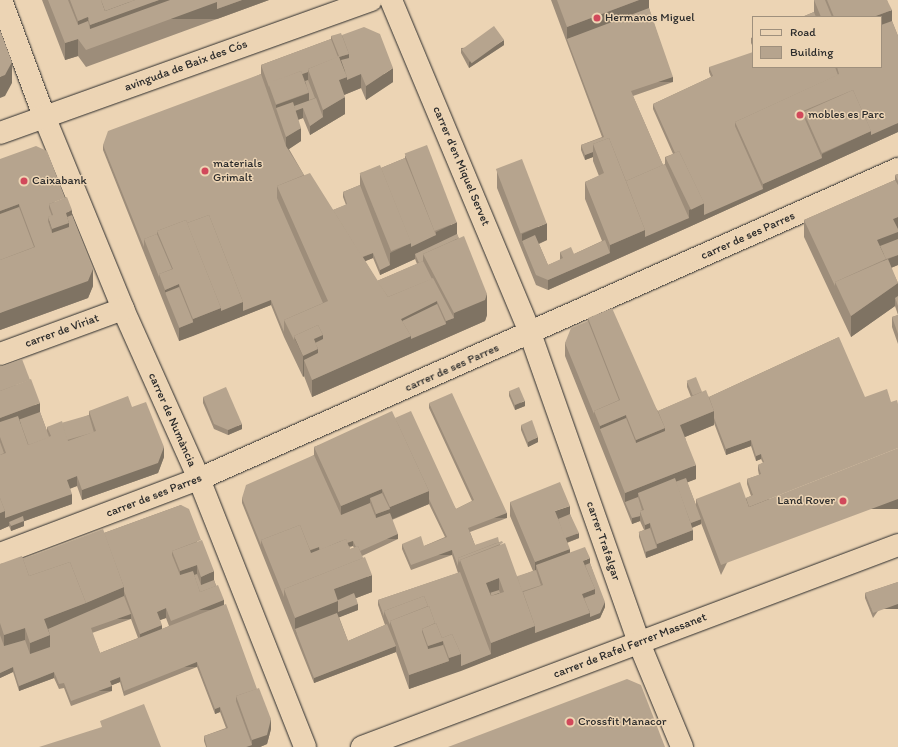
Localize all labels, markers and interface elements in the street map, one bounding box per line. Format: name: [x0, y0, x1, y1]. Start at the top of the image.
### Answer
place label: Hermanos Miguel: [605, 11, 695, 25]
marker: Hermanos Miguel: [592, 13, 602, 23]
legend: [752, 16, 882, 68]
text: Road: [790, 25, 816, 39]
street label: avinguda de Baix des Cós: [123, 37, 249, 95]
text: Building: [790, 45, 833, 59]
street label: carrer d'en Miquel Servet: [429, 104, 493, 228]
place label: mobles es Parc: [808, 108, 884, 122]
marker: mobles es Parc: [795, 110, 805, 120]
place label: materials Grimalt: [213, 157, 262, 185]
marker: materials Grimalt: [200, 166, 210, 176]
place label: Caixabank: [32, 174, 87, 188]
marker: Caixabank: [19, 176, 29, 186]
street label: carrer de ses Parres: [699, 209, 797, 263]
street label: carrer de Viriat: [23, 311, 101, 351]
street label: carrer de ses Parres: [403, 341, 501, 395]
street label: carrer de Numància: [145, 371, 199, 469]
street label: carrer de ses Parres: [104, 471, 204, 521]
place label: Land Rover: [778, 494, 835, 508]
marker: Land Rover: [838, 496, 848, 506]
street label: carrer Trafalgar: [583, 500, 623, 582]
street label: carrer de Rafel Ferrer Massanet: [552, 610, 708, 682]
place label: Crossfit Manacor: [578, 715, 667, 729]
marker: Crossfit Manacor: [565, 717, 575, 727]

